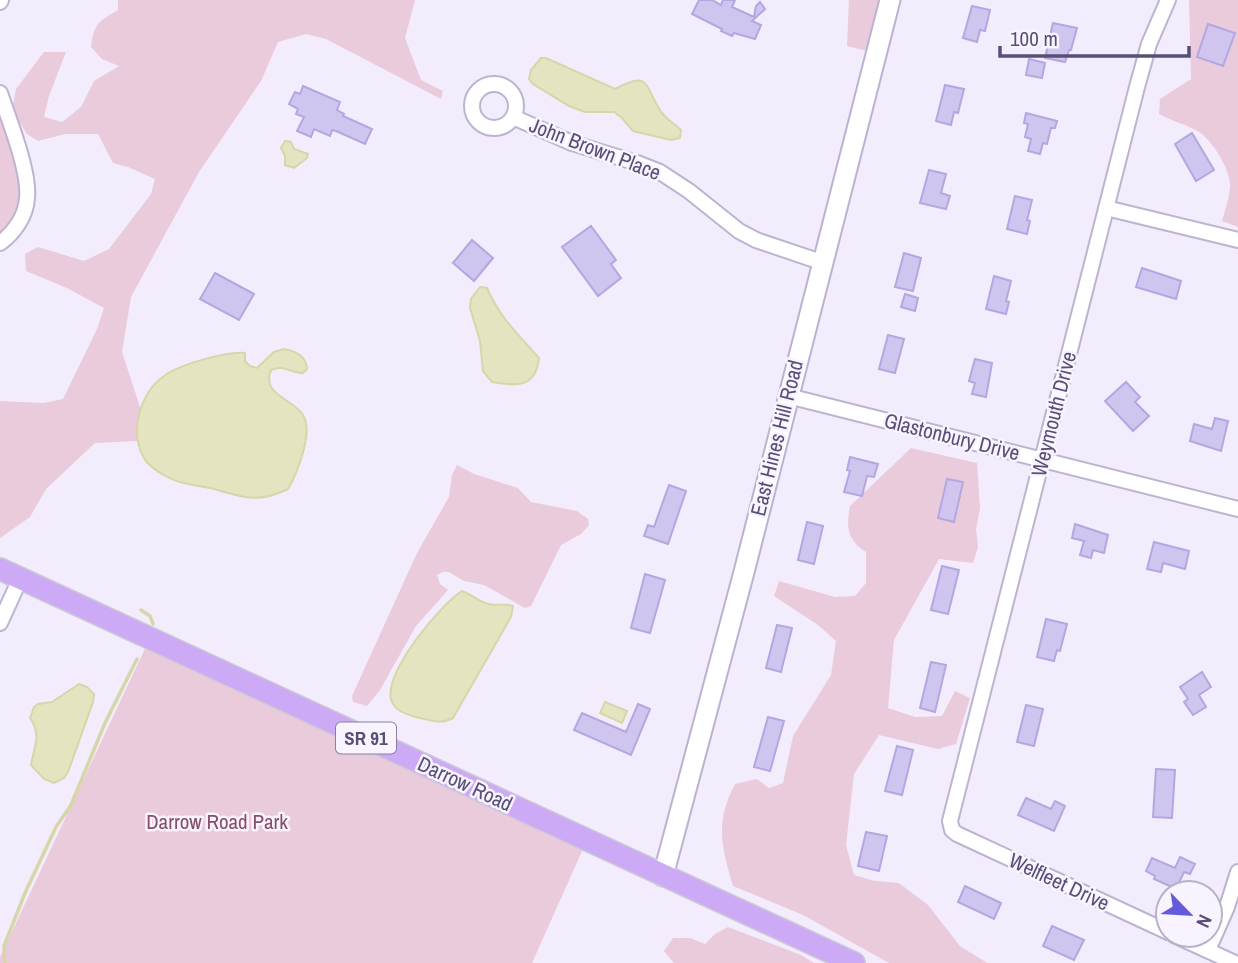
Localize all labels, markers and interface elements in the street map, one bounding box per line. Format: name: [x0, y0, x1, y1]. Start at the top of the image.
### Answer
scale bar: [1000, 14, 1189, 58]
text: 100 m: [1010, 24, 1058, 53]
street label: John Brown Place: [525, 110, 665, 187]
street label: Weymouth Drive: [1024, 348, 1083, 479]
street label: East Hines Hill Road: [743, 357, 810, 519]
street label: Glastonbury Drive: [881, 406, 1023, 467]
road number: SR 91: [336, 722, 396, 754]
street label: Darrow Road: [413, 749, 517, 818]
park label: Darrow Road Park: [146, 807, 288, 836]
street label: Welfleet Drive: [1004, 846, 1114, 917]
north arrow: [1154, 879, 1224, 949]
text: N: [1190, 911, 1219, 932]

